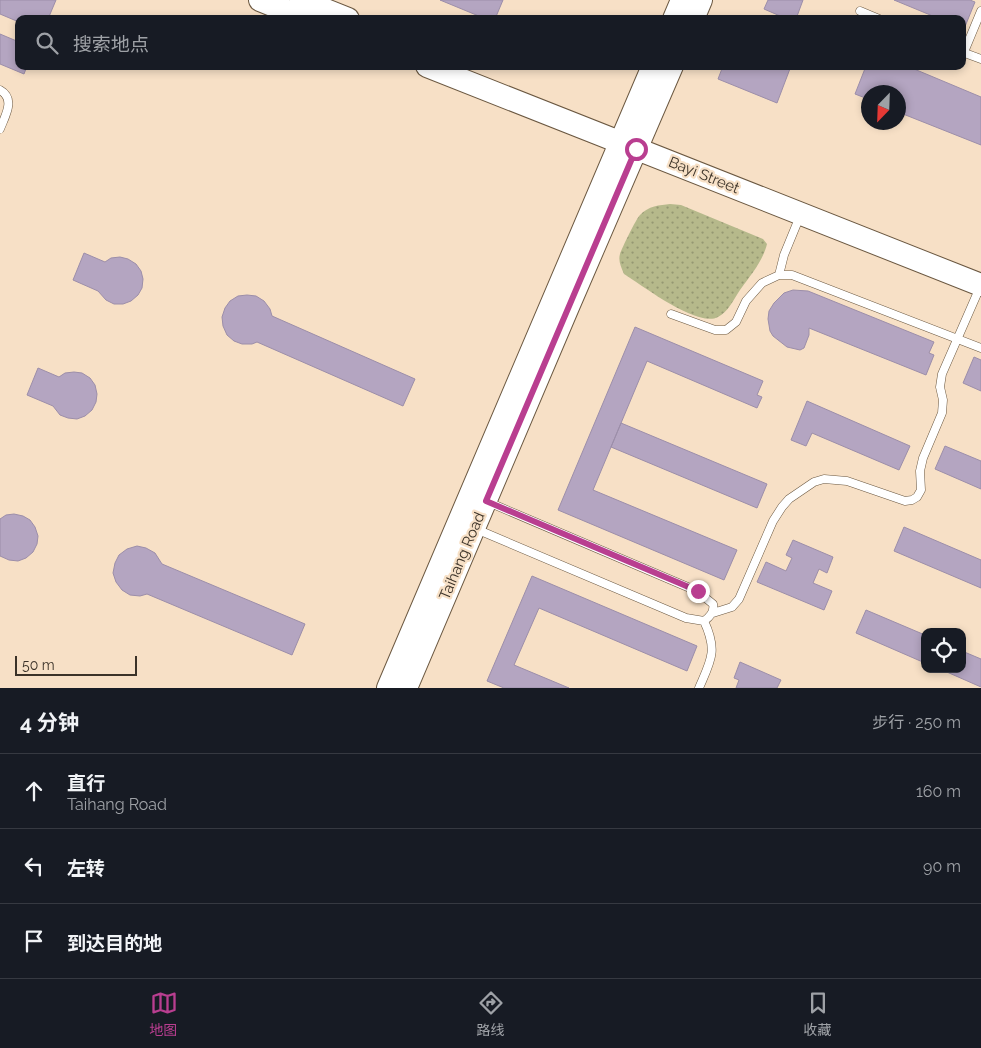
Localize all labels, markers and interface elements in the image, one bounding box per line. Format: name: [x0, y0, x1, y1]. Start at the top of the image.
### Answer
search box: [15, 15, 966, 70]
icon: search: [33, 29, 61, 57]
text: 搜索地点: [73, 33, 149, 55]
north arrow: [861, 85, 906, 130]
route start: [625, 138, 648, 161]
street label: Bayi Street: [666, 153, 742, 197]
street label: Taihang Road: [435, 509, 489, 603]
route end: [687, 580, 710, 603]
map controls: [921, 628, 966, 673]
button: locate: [921, 628, 966, 673]
scale bar: [15, 653, 138, 676]
text: 50 m: [22, 657, 55, 673]
text: 4 分钟: [20, 710, 79, 735]
text: 步行 · 250 m: [872, 713, 961, 732]
text: 直行: [67, 772, 105, 794]
icon: ahead: [20, 777, 48, 805]
text: 160 m: [916, 782, 961, 801]
text: Taihang Road: [67, 795, 167, 814]
icon: left: [20, 852, 48, 880]
text: 左转: [67, 857, 105, 879]
text: 90 m: [923, 857, 961, 876]
icon: arrive: [20, 927, 48, 955]
text: 到达目的地: [67, 932, 162, 954]
tab: 地图: [150, 989, 178, 1039]
tab: 路线: [477, 989, 505, 1039]
tab: 收藏: [804, 989, 832, 1039]

